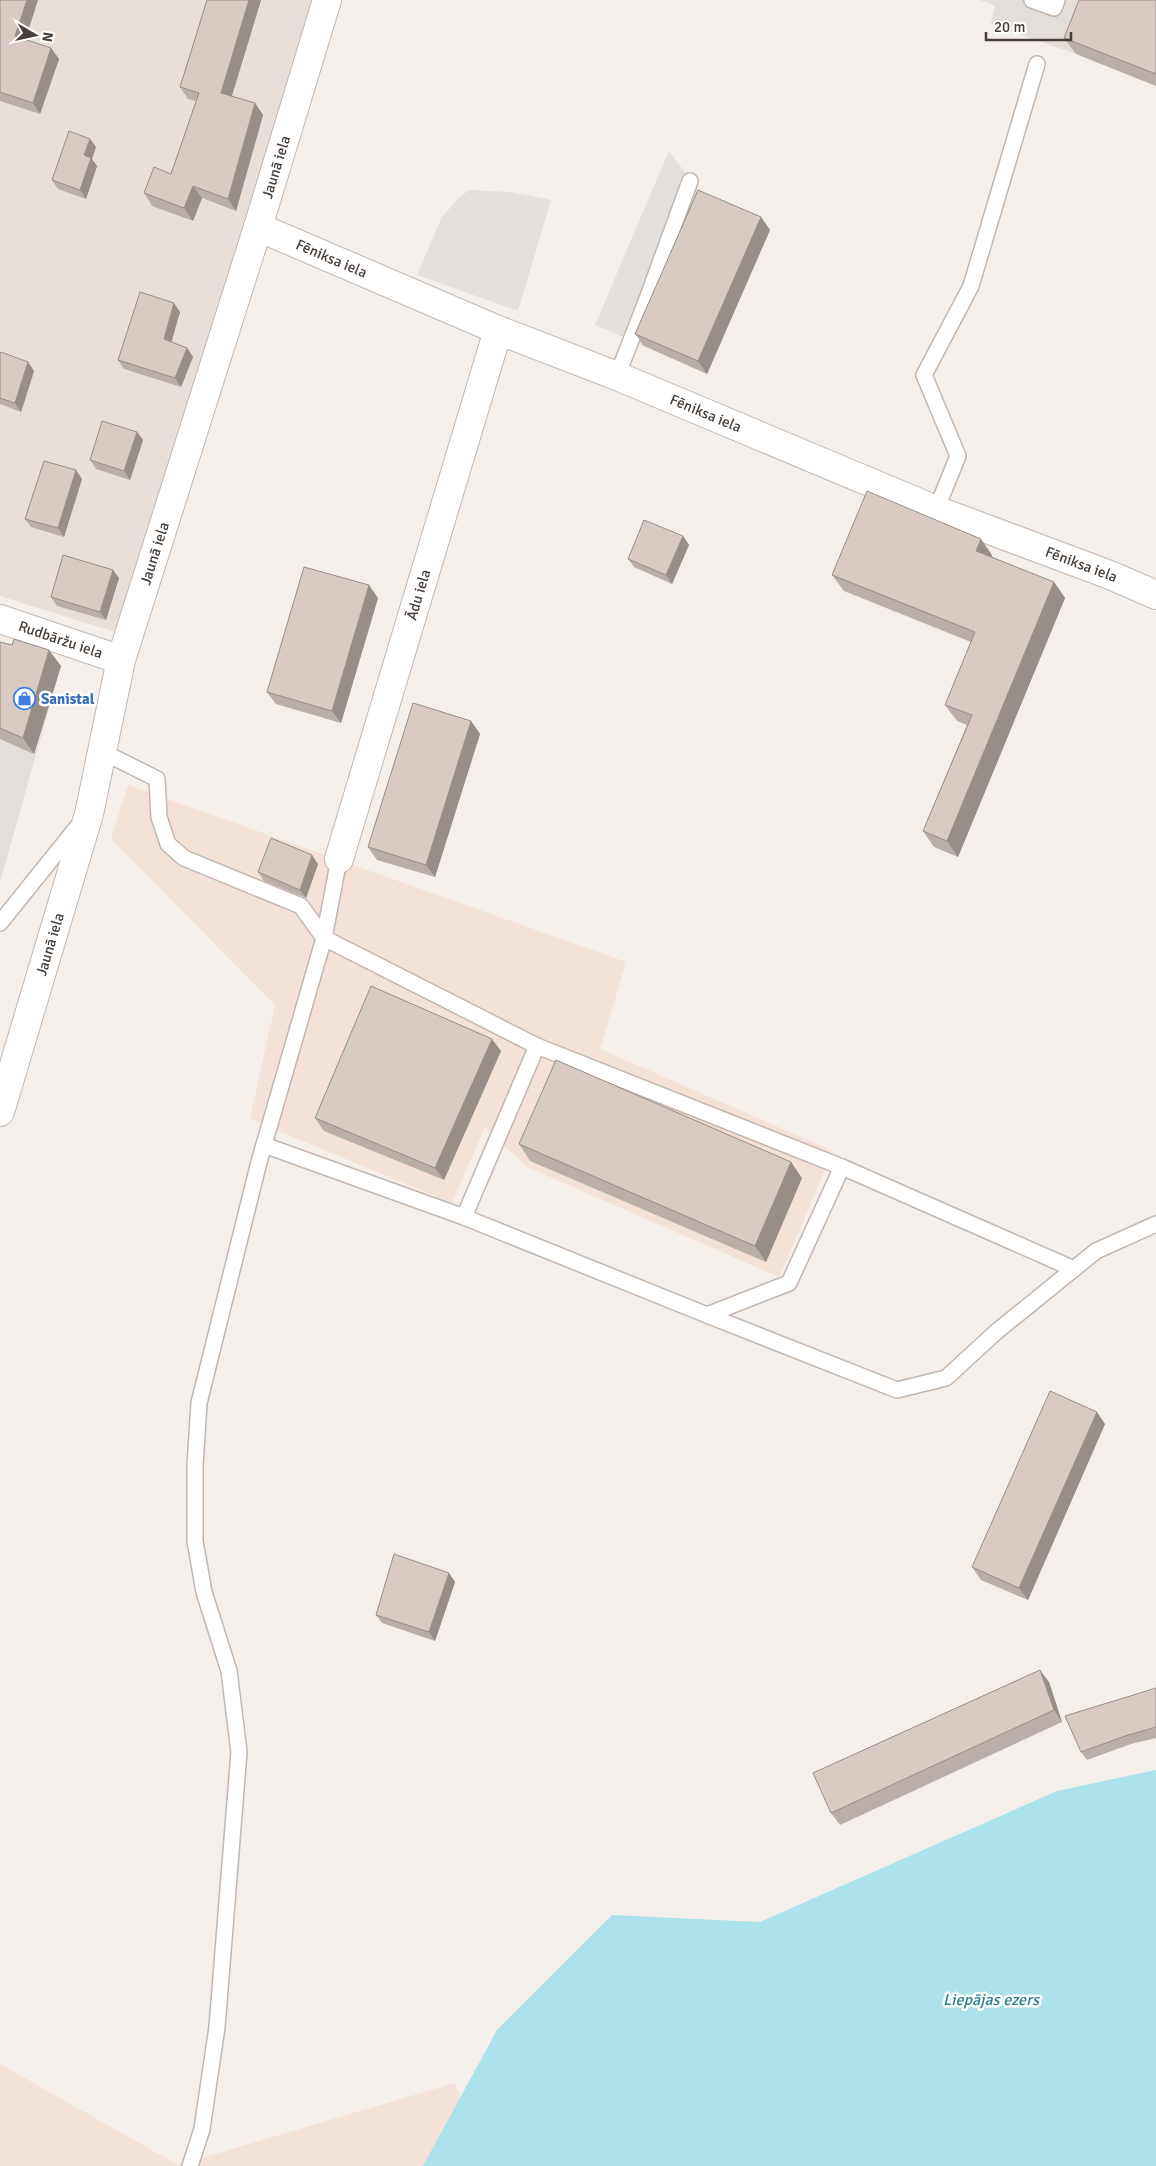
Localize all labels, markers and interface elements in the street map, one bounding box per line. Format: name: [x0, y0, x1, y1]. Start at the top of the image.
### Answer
north arrow: [10, 10, 60, 60]
scale bar: [986, 10, 1071, 42]
text: 20 m: [994, 18, 1025, 36]
text: N: [38, 31, 57, 43]
street label: Jaunā iela: [258, 133, 294, 201]
street label: Fēniksa iela: [293, 235, 370, 282]
street label: Fēniksa iela: [667, 390, 744, 436]
street label: Jaunā iela: [136, 520, 173, 587]
street label: Fēniksa iela: [1043, 543, 1120, 586]
street label: Ādu iela: [402, 567, 435, 622]
street label: Rudbāržu iela: [16, 617, 105, 662]
shop icon: Sanistal: [13, 687, 37, 711]
place label: Sanistal: [41, 690, 95, 708]
street label: Jaunā iela: [32, 911, 68, 978]
water label: Liepājas ezers: [943, 1990, 1041, 2010]

